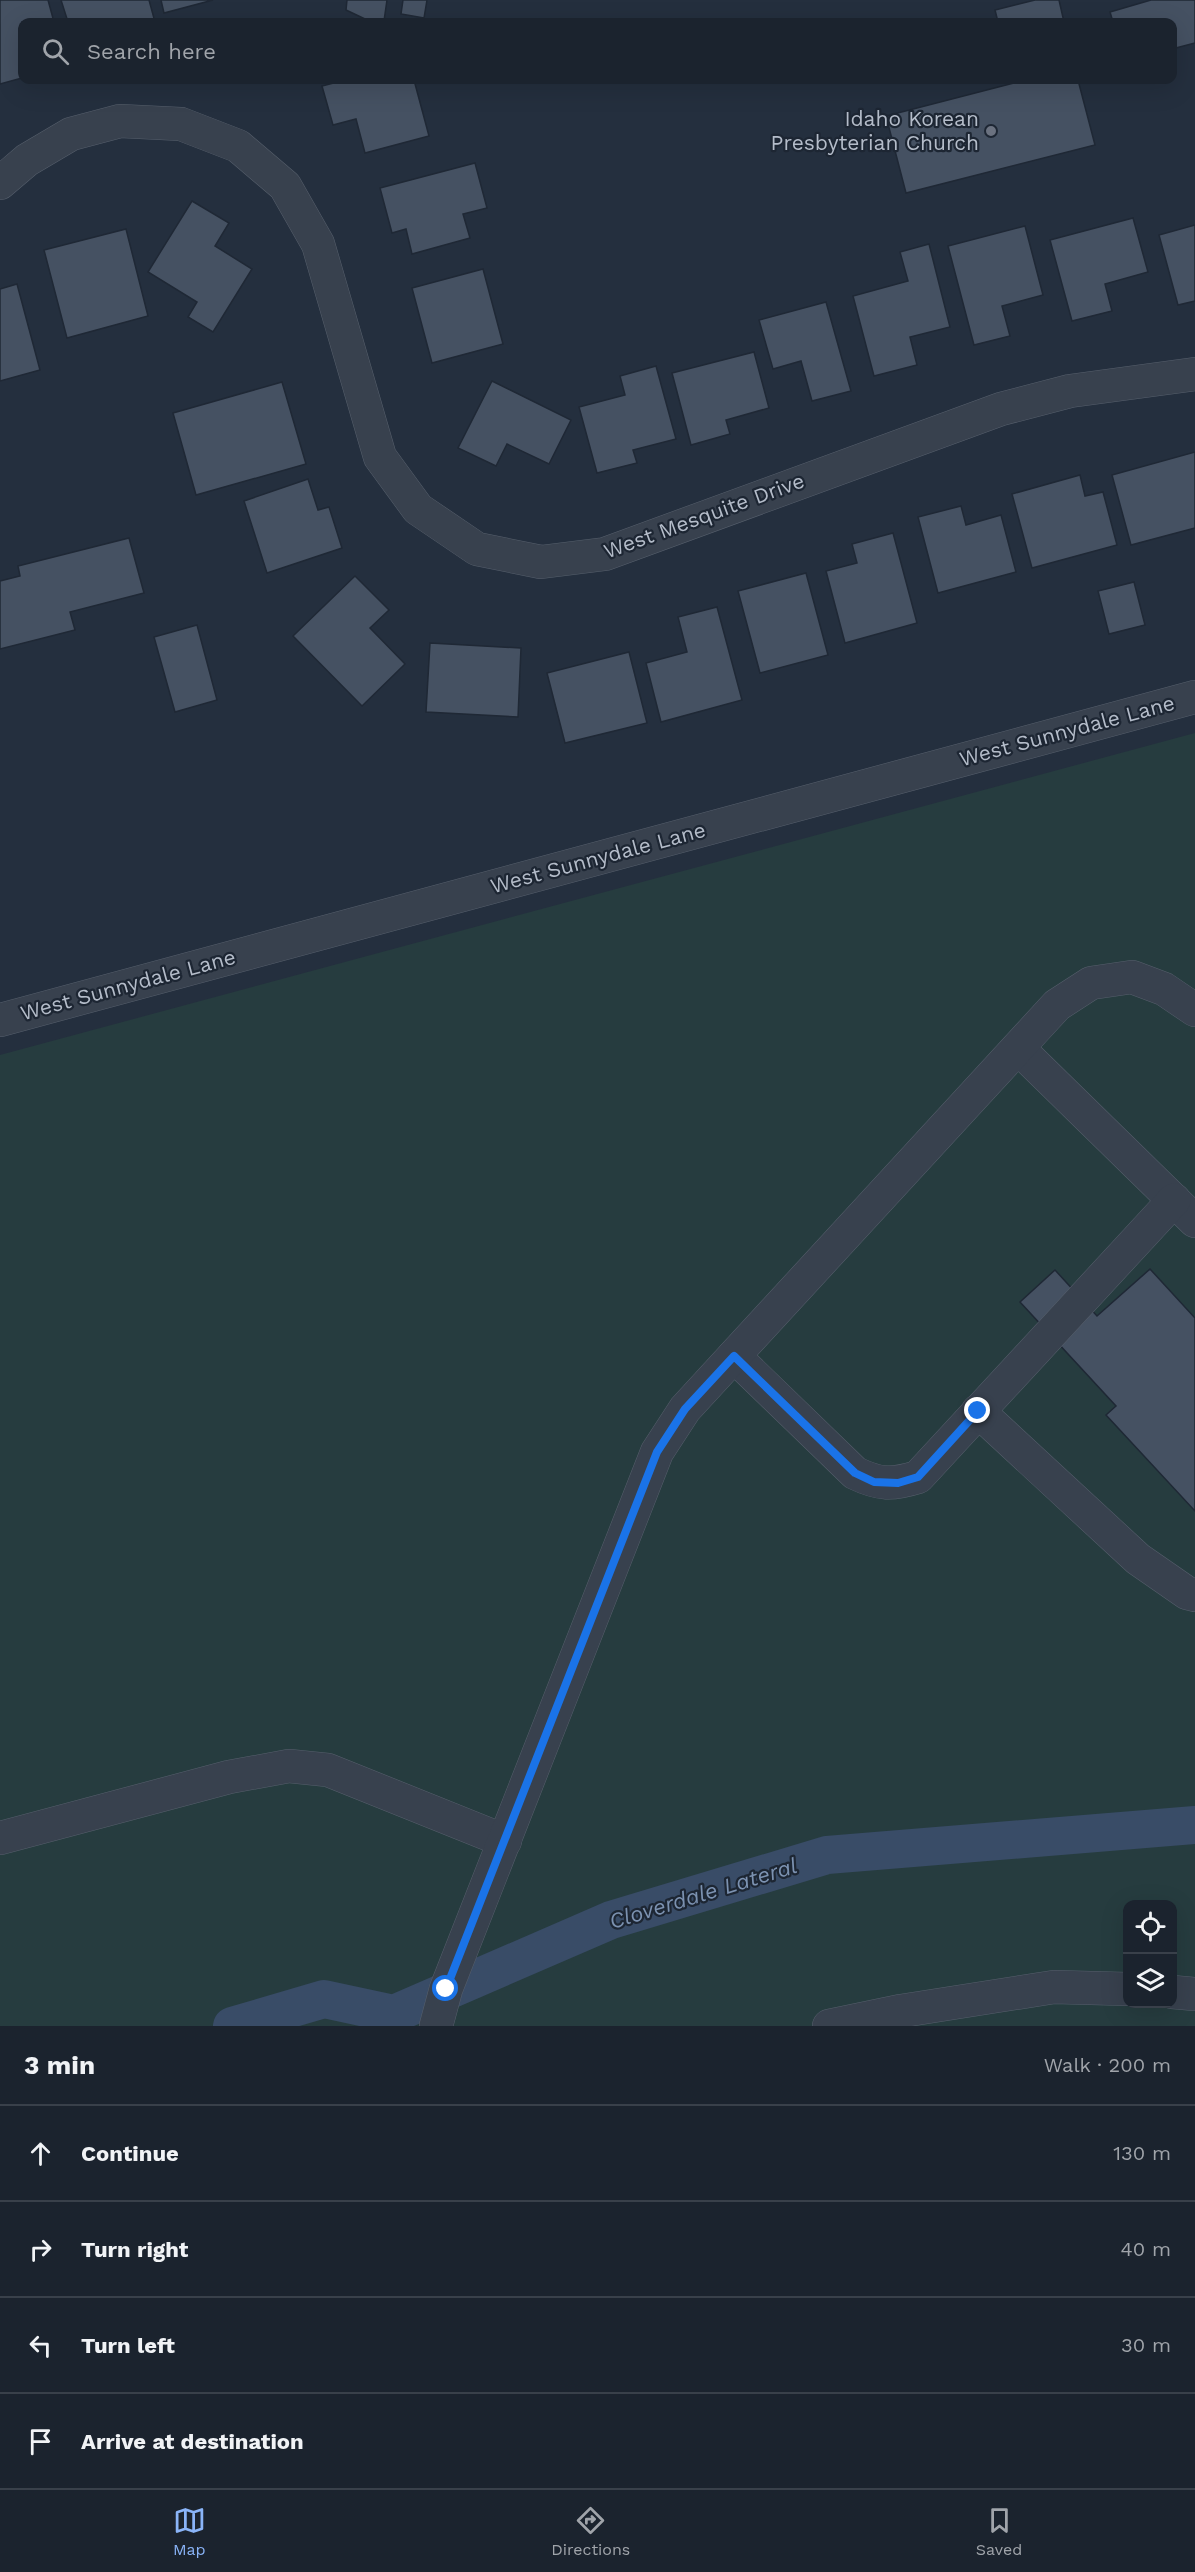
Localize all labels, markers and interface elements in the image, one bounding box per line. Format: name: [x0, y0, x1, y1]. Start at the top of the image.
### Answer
search box: [18, 18, 1177, 84]
icon: search: [39, 35, 72, 68]
text: Search here: [87, 39, 216, 64]
place label: Idaho Korean Presbyterian Church: [771, 106, 979, 155]
marker: Idaho Korean Presbyterian Church: [984, 124, 998, 138]
street label: West Mesquite Drive: [600, 468, 808, 563]
street label: West Sunnydale Lane: [957, 690, 1177, 771]
street label: West Sunnydale Lane: [488, 817, 708, 898]
street label: West Sunnydale Lane: [18, 944, 238, 1025]
route end: [964, 1397, 990, 1423]
water label: Cloverdale Lateral: [606, 1853, 801, 1934]
map controls: [1123, 1900, 1177, 2008]
button: locate: [1123, 1900, 1177, 1954]
button: layers: [1123, 1954, 1177, 2008]
route start: [432, 1975, 458, 2001]
text: 3 min: [24, 2050, 95, 2080]
text: Walk · 200 m: [1044, 2053, 1171, 2077]
icon: ahead: [24, 2137, 57, 2170]
text: Continue: [81, 2141, 179, 2166]
text: 130 m: [1113, 2141, 1171, 2165]
icon: right: [24, 2233, 57, 2266]
text: Turn right: [81, 2237, 188, 2262]
text: 40 m: [1120, 2237, 1171, 2261]
icon: left: [24, 2329, 57, 2362]
text: Turn left: [81, 2333, 175, 2358]
text: 30 m: [1121, 2333, 1171, 2357]
icon: arrive: [24, 2425, 57, 2458]
text: Arrive at destination: [81, 2429, 304, 2454]
tab: Map: [173, 2504, 206, 2559]
tab: Directions: [551, 2504, 630, 2559]
tab: Saved: [976, 2504, 1022, 2559]

